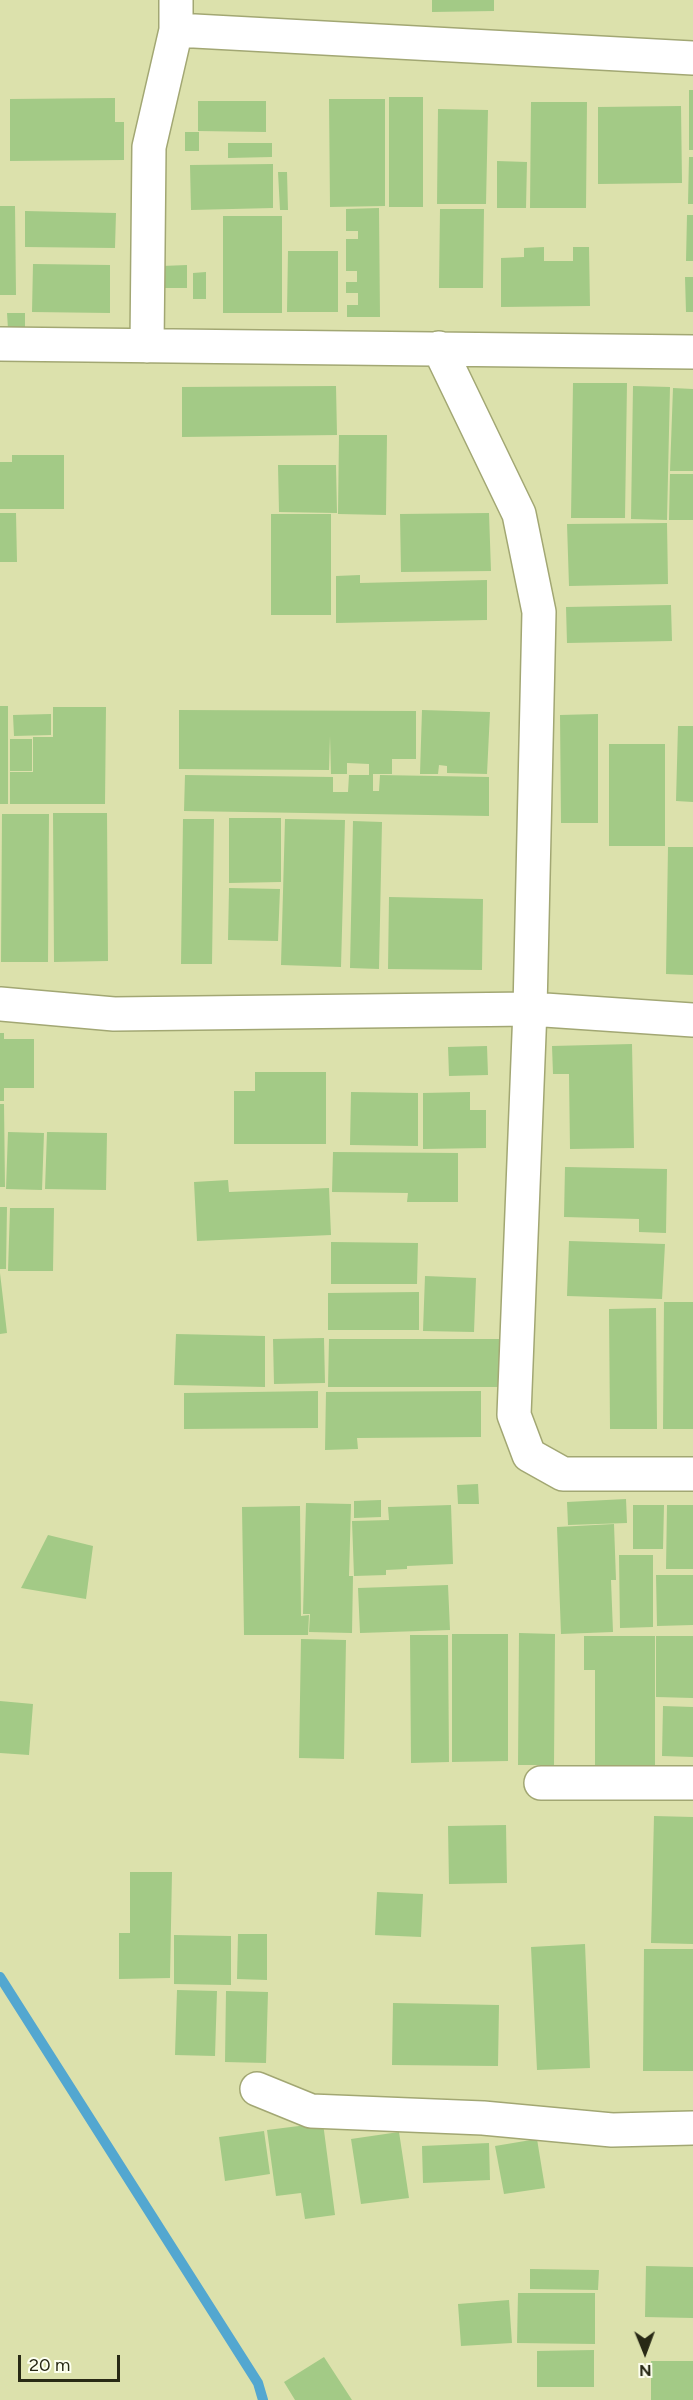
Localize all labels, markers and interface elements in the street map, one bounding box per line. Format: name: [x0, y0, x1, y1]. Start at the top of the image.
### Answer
north arrow: [615, 2322, 675, 2382]
scale bar: [21, 2343, 123, 2381]
text: 20 m: [29, 2354, 70, 2376]
text: N: [639, 2361, 652, 2380]

